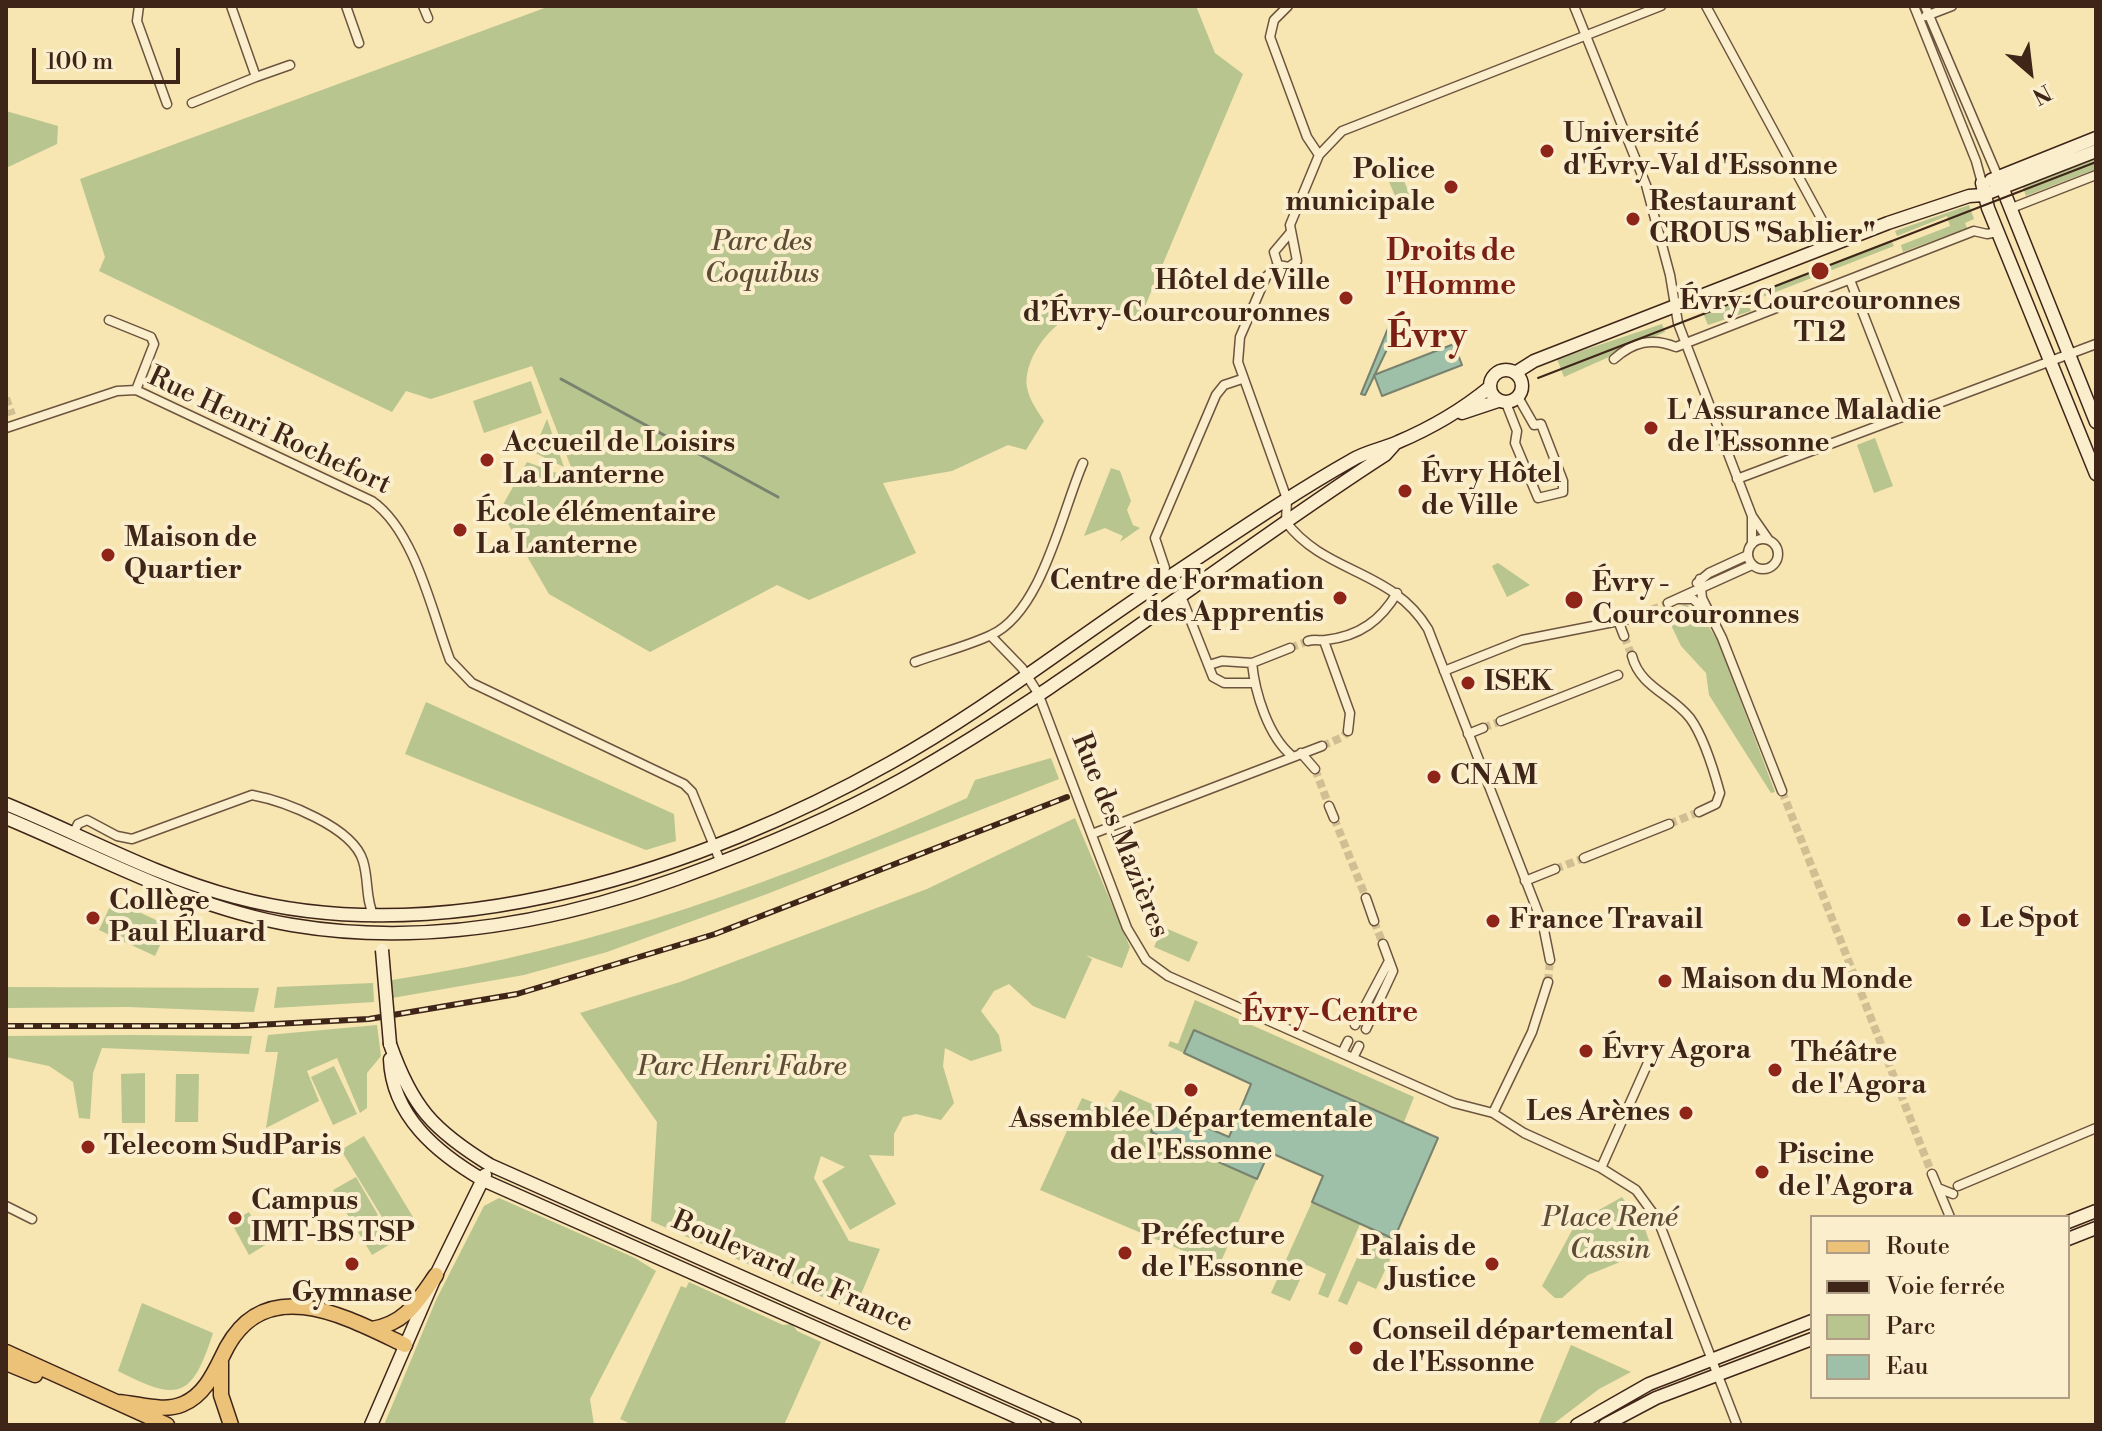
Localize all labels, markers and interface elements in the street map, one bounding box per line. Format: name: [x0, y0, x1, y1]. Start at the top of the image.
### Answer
scale bar: [36, 32, 184, 82]
north arrow: [1990, 32, 2070, 112]
text: 100 m: [46, 47, 113, 77]
text: N: [2027, 78, 2056, 110]
place label: Université d'Évry-Val d'Essonne: [1563, 118, 1838, 184]
marker: Université d'Évry-Val d'Essonne: [1538, 142, 1556, 160]
place label: Police municipale: [1286, 154, 1435, 220]
marker: Police municipale: [1442, 178, 1460, 196]
place label: Restaurant CROUS "Sablier": [1649, 186, 1875, 252]
marker: Restaurant CROUS "Sablier": [1624, 210, 1642, 228]
park label: Parc des Coquibus: [705, 226, 819, 292]
district label: Droits de l'Homme: [1386, 235, 1516, 306]
marker: Évry-Courcouronnes T12: [1809, 260, 1831, 282]
place label: Hôtel de Ville d’Évry-Courcouronnes: [1023, 265, 1330, 331]
place label: Évry-Courcouronnes T12: [1680, 285, 1960, 351]
marker: Hôtel de Ville d’Évry-Courcouronnes: [1337, 289, 1355, 307]
district label: Évry: [1387, 316, 1467, 360]
street label: Rue Henri Rochefort: [142, 361, 396, 503]
place label: L'Assurance Maladie de l'Essonne: [1667, 395, 1942, 461]
marker: L'Assurance Maladie de l'Essonne: [1642, 419, 1660, 437]
place label: Accueil de Loisirs La Lanterne: [503, 427, 735, 493]
marker: Accueil de Loisirs La Lanterne: [478, 451, 496, 469]
place label: Évry Hôtel de Ville: [1421, 458, 1561, 524]
marker: Évry Hôtel de Ville: [1396, 482, 1414, 500]
place label: École élémentaire La Lanterne: [476, 497, 716, 563]
marker: École élémentaire La Lanterne: [451, 521, 469, 539]
place label: Maison de Quartier: [124, 522, 257, 588]
marker: Maison de Quartier: [99, 546, 117, 564]
place label: Centre de Formation des Apprentis: [1050, 565, 1324, 631]
place label: Évry - Courcouronnes: [1592, 567, 1800, 633]
marker: Centre de Formation des Apprentis: [1331, 589, 1349, 607]
marker: Évry - Courcouronnes: [1563, 589, 1585, 611]
place label: ISEK: [1484, 666, 1553, 700]
marker: ISEK: [1459, 674, 1477, 692]
street label: Rue des Mazières: [1063, 729, 1175, 943]
place label: CNAM: [1450, 760, 1538, 794]
marker: CNAM: [1425, 768, 1443, 786]
place label: Collège Paul Éluard: [109, 885, 266, 951]
place label: Le Spot: [1980, 903, 2078, 937]
place label: France Travail: [1509, 904, 1703, 938]
marker: Collège Paul Éluard: [84, 909, 102, 927]
marker: Le Spot: [1955, 911, 1973, 929]
marker: France Travail: [1484, 912, 1502, 930]
place label: Maison du Monde: [1681, 964, 1913, 998]
marker: Maison du Monde: [1656, 972, 1674, 990]
district label: Évry-Centre: [1242, 996, 1418, 1032]
place label: Évry Agora: [1602, 1034, 1751, 1068]
place label: Théâtre de l'Agora: [1791, 1037, 1926, 1103]
marker: Évry Agora: [1577, 1042, 1595, 1060]
park label: Parc Henri Fabre: [638, 1051, 846, 1085]
marker: Théâtre de l'Agora: [1766, 1061, 1784, 1079]
marker: Assemblée Départementale de l'Essonne: [1182, 1081, 1200, 1099]
place label: Les Arènes: [1526, 1096, 1670, 1130]
place label: Assemblée Départementale de l'Essonne: [1009, 1103, 1373, 1169]
marker: Les Arènes: [1677, 1104, 1695, 1122]
place label: Telecom SudParis: [104, 1130, 342, 1164]
marker: Telecom SudParis: [79, 1138, 97, 1156]
place label: Piscine de l'Agora: [1778, 1139, 1913, 1205]
marker: Piscine de l'Agora: [1753, 1163, 1771, 1181]
place label: Campus IMT-BS TSP: [251, 1185, 414, 1251]
park label: Place René Cassin: [1542, 1202, 1678, 1268]
street label: Boulevard de France: [666, 1205, 918, 1341]
marker: Campus IMT-BS TSP: [226, 1209, 244, 1227]
legend: [1810, 1215, 2070, 1399]
place label: Préfecture de l'Essonne: [1141, 1220, 1304, 1286]
place label: Palais de Justice: [1360, 1231, 1476, 1297]
text: Route: [1886, 1232, 1950, 1262]
marker: Préfecture de l'Essonne: [1116, 1244, 1134, 1262]
marker: Gymnase: [343, 1255, 361, 1273]
marker: Palais de Justice: [1483, 1255, 1501, 1273]
text: Voie ferrée: [1886, 1272, 2005, 1302]
place label: Gymnase: [291, 1277, 413, 1311]
text: Parc: [1886, 1312, 1936, 1342]
place label: Conseil départemental de l'Essonne: [1372, 1315, 1673, 1381]
marker: Conseil départemental de l'Essonne: [1347, 1339, 1365, 1357]
text: Eau: [1886, 1352, 1928, 1382]

